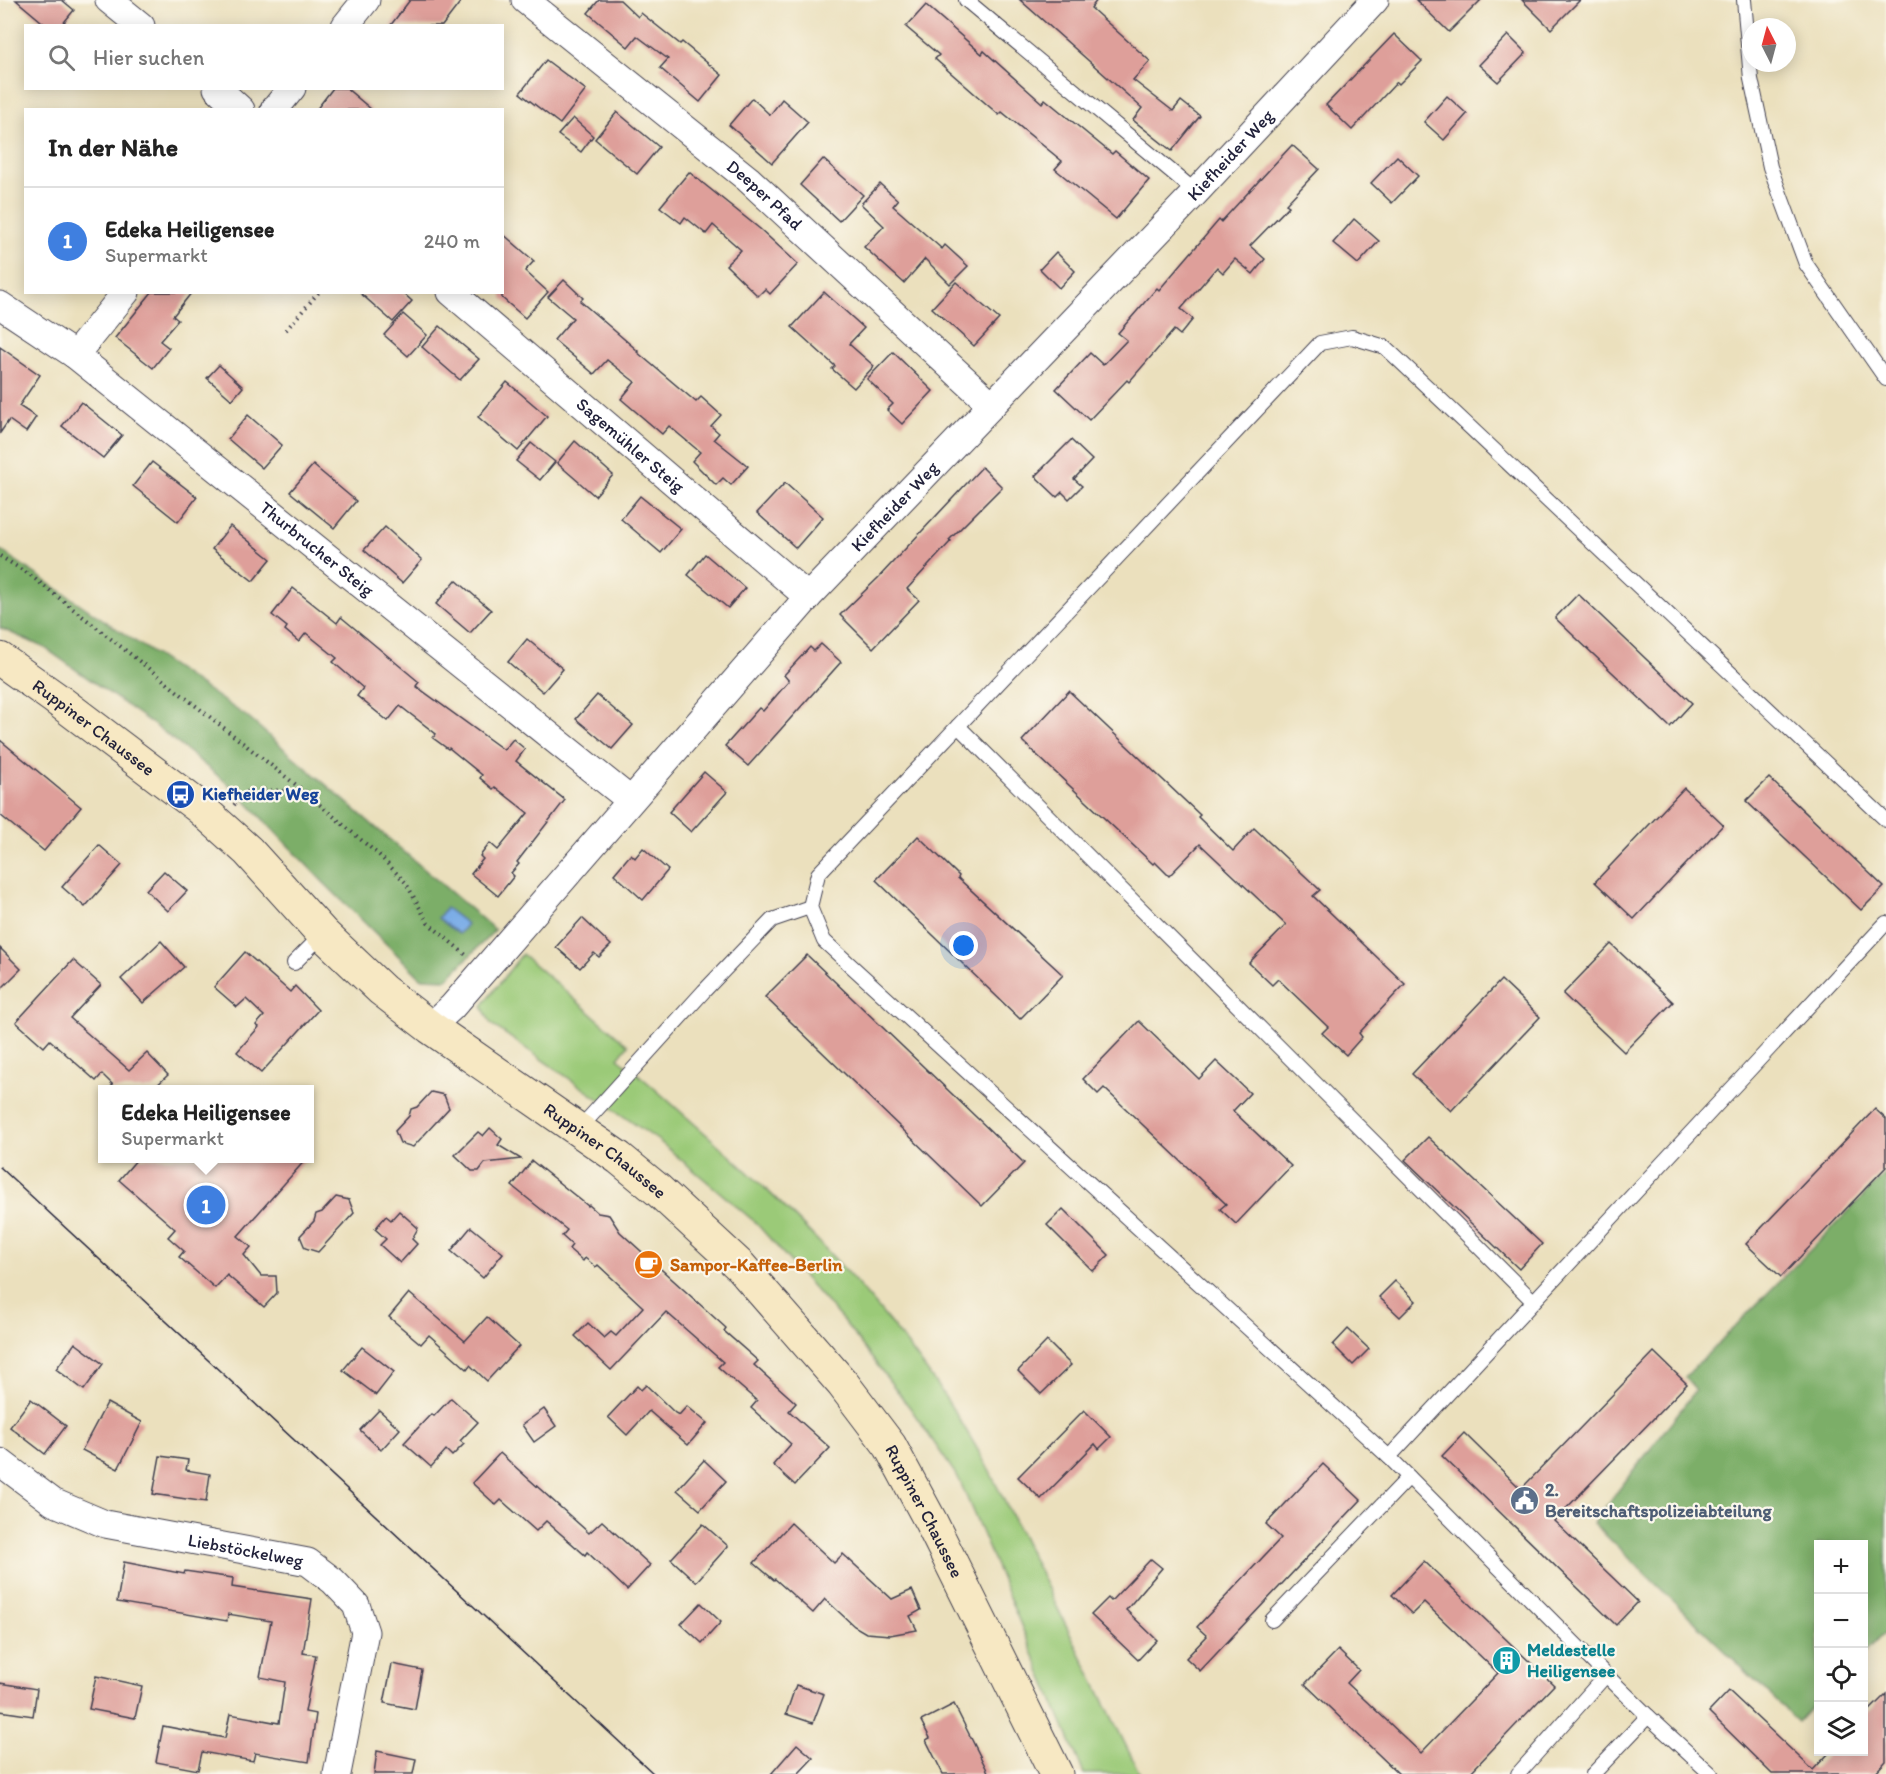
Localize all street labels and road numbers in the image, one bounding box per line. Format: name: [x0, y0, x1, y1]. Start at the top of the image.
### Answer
street label: Kiefheider Weg: [1183, 104, 1279, 205]
street label: Deeper Pfad: [722, 155, 807, 235]
street label: Sagemühler Steig: [572, 393, 690, 498]
street label: Kiefheider Weg: [846, 456, 944, 556]
street label: Thurbrucher Steig: [255, 496, 379, 602]
street label: Ruppiner Chaussee: [28, 674, 159, 781]
street label: Ruppiner Chaussee: [539, 1098, 671, 1203]
street label: Ruppiner Chaussee: [880, 1441, 968, 1582]
street label: Liebstöckelweg: [186, 1529, 306, 1572]

